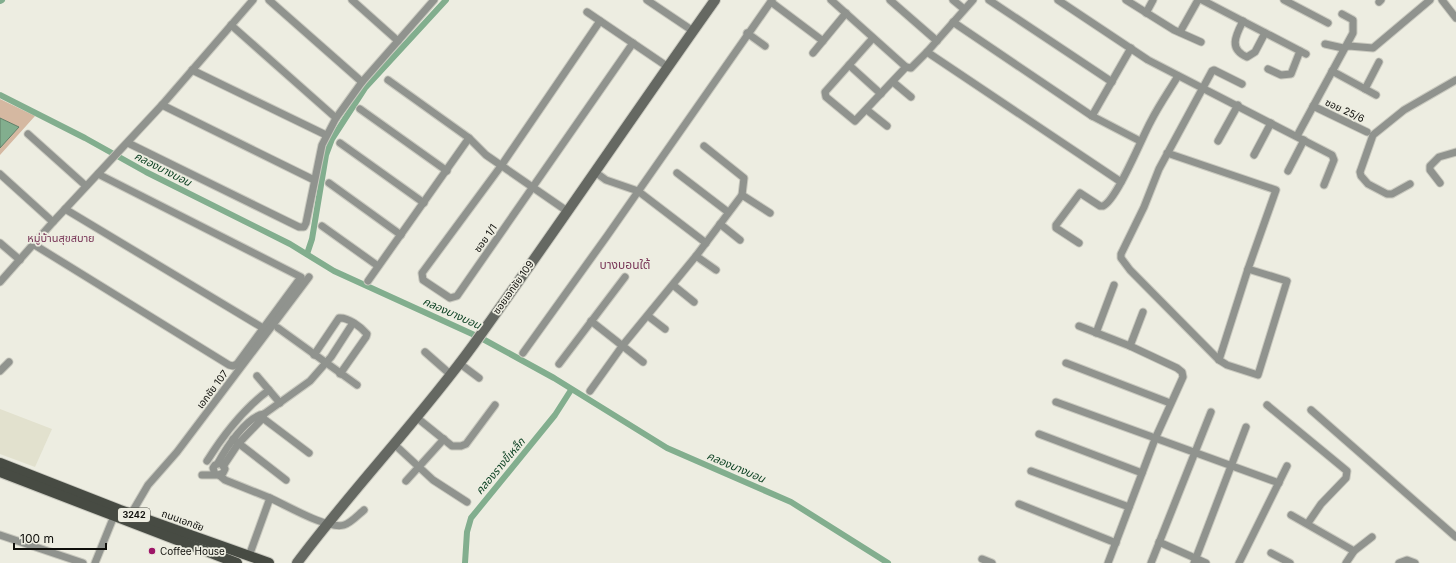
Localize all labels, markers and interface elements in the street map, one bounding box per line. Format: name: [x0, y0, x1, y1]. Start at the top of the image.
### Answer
street label: ซอย 25/6: [1323, 96, 1367, 124]
water label: คลองบางบอน: [132, 149, 195, 190]
street label: ซอย 1/1: [471, 222, 499, 254]
district label: หมู่บ้านสุขสบาย: [27, 231, 95, 245]
district label: บางบอนใต้: [599, 257, 651, 272]
street label: ซอยเอกชัย 109: [490, 258, 536, 316]
water label: คลองบางบอน: [421, 294, 484, 333]
street label: เอกชัย 107: [194, 367, 230, 410]
water label: คลองรางขี้เหล็ก: [471, 434, 528, 497]
water label: คลองบางบอน: [705, 448, 768, 486]
street label: ถนนเอกชัย: [160, 507, 206, 533]
road number: 3242: [118, 508, 150, 522]
scale bar: [14, 525, 106, 551]
text: 100 m: [20, 531, 54, 546]
place label: Coffee House: [160, 545, 225, 557]
marker: Coffee House: [147, 546, 157, 556]

